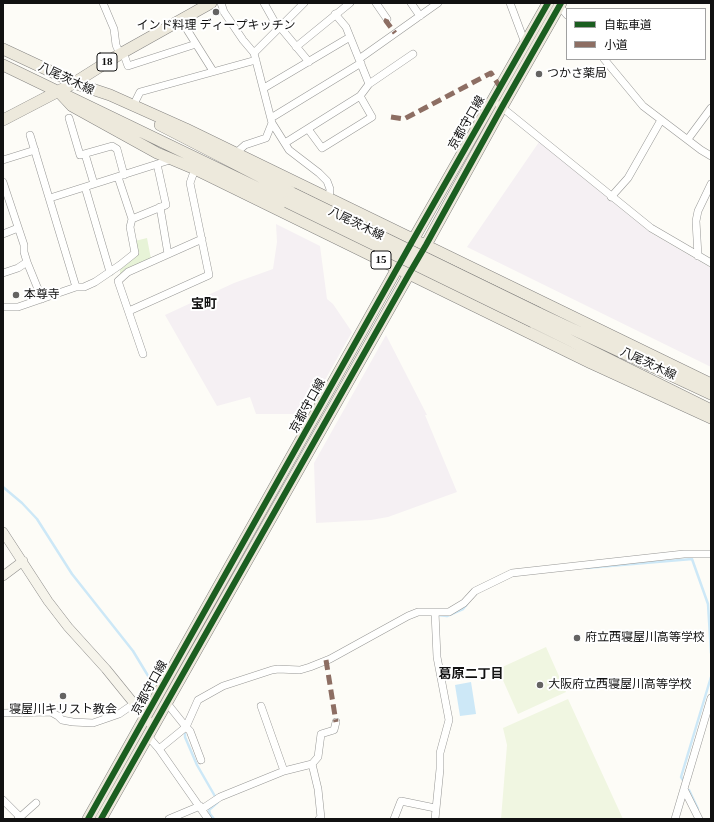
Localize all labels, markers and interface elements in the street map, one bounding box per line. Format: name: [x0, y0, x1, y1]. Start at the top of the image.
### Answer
marker: インド料理 ディープキッチン: [211, 7, 221, 17]
legend: [566, 8, 706, 60]
text: 自転車道: [604, 18, 652, 32]
place label: インド料理 ディープキッチン: [137, 19, 295, 33]
text: 小道: [604, 38, 628, 52]
road number: 18: [97, 53, 117, 71]
street label: 八尾茨木線: [36, 60, 96, 98]
place label: つかさ薬局: [547, 67, 607, 81]
marker: つかさ薬局: [534, 69, 544, 79]
street label: 京都守口線: [446, 93, 488, 153]
street label: 八尾茨木線: [326, 204, 386, 244]
road number: 15: [371, 251, 391, 269]
place label: 本尊寺: [24, 288, 60, 302]
marker: 本尊寺: [11, 290, 21, 300]
district label: 宝町: [191, 297, 217, 313]
street label: 八尾茨木線: [618, 345, 678, 383]
street label: 京都守口線: [287, 376, 329, 436]
place label: 府立西寝屋川高等学校: [585, 631, 705, 645]
marker: 府立西寝屋川高等学校: [572, 633, 582, 643]
street label: 京都守口線: [129, 658, 171, 718]
district label: 葛原二丁目: [439, 667, 503, 683]
place label: 大阪府立西寝屋川高等学校: [548, 678, 692, 692]
marker: 大阪府立西寝屋川高等学校: [535, 680, 545, 690]
marker: 寝屋川キリスト教会: [58, 691, 68, 701]
place label: 寝屋川キリスト教会: [9, 703, 117, 717]

